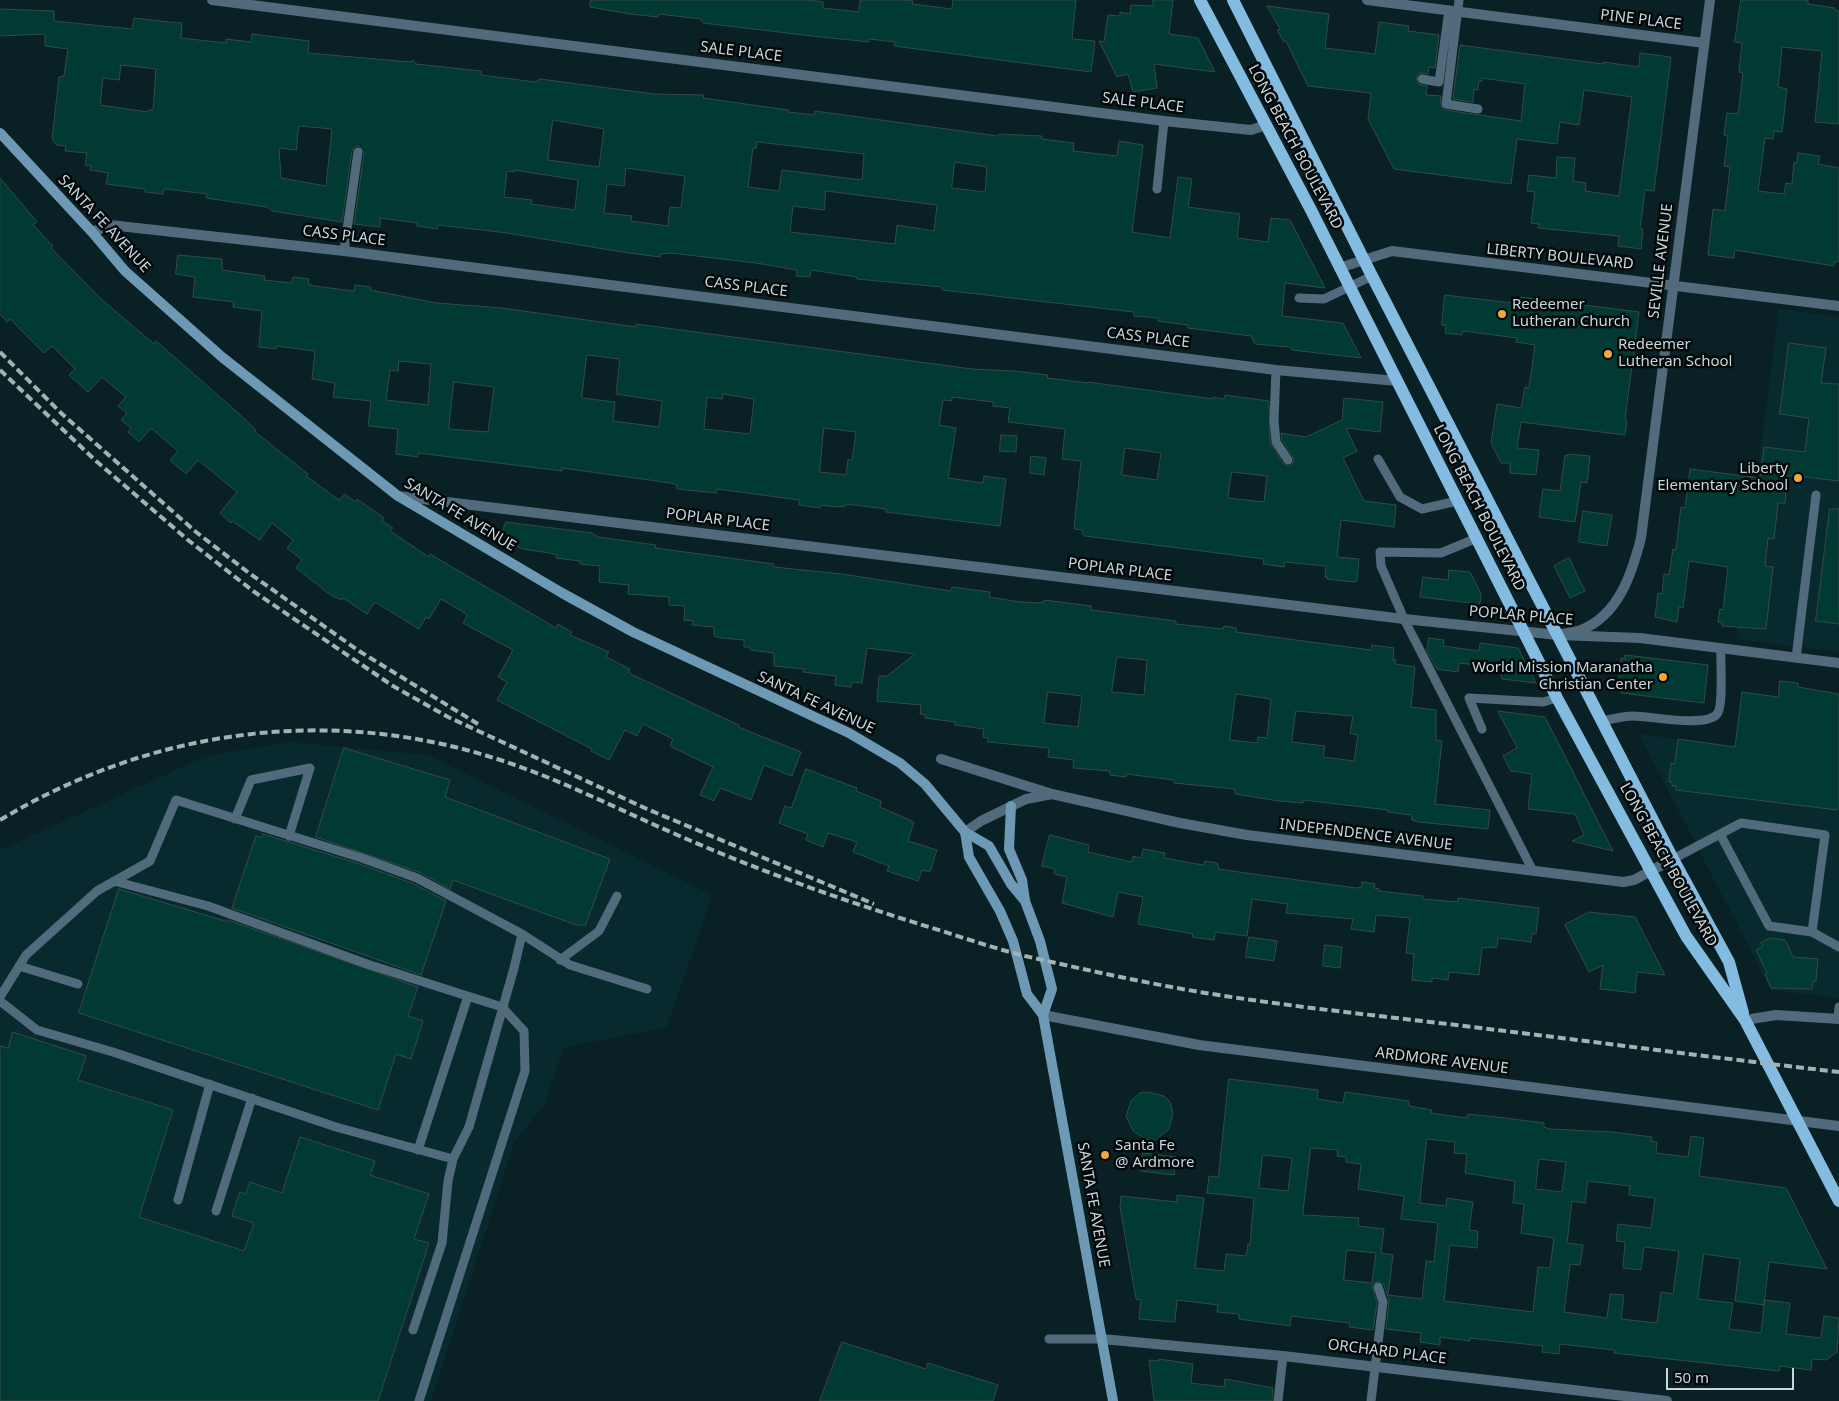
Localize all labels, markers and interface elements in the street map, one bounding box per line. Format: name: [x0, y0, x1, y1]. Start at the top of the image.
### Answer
street label: PINE PLACE: [1599, 6, 1683, 34]
street label: SALE PLACE: [699, 38, 783, 66]
street label: LONG BEACH BOULEVARD: [1244, 61, 1346, 233]
street label: SALE PLACE: [1101, 89, 1185, 117]
street label: SANTA FE AVENUE: [54, 171, 154, 277]
street label: SEVILLE AVENUE: [1645, 203, 1677, 319]
street label: CASS PLACE: [301, 222, 387, 250]
street label: LIBERTY BOULEVARD: [1485, 240, 1635, 274]
street label: CASS PLACE: [703, 273, 789, 301]
place label: Redeemer Lutheran Church: [1512, 296, 1630, 331]
marker: Redeemer Lutheran Church: [1496, 308, 1508, 320]
street label: CASS PLACE: [1105, 324, 1191, 352]
place label: Redeemer Lutheran School: [1618, 336, 1732, 371]
marker: Redeemer Lutheran School: [1602, 348, 1614, 360]
street label: LONG BEACH BOULEVARD: [1429, 422, 1529, 594]
place label: Liberty Elementary School: [1657, 460, 1788, 495]
marker: Liberty Elementary School: [1792, 472, 1804, 484]
street label: SANTA FE AVENUE: [401, 475, 519, 555]
street label: POPLAR PLACE: [665, 505, 771, 535]
street label: POPLAR PLACE: [1067, 555, 1173, 585]
street label: POPLAR PLACE: [1468, 602, 1574, 630]
place label: World Mission Maranatha Christian Center: [1472, 659, 1653, 694]
street label: SANTA FE AVENUE: [755, 668, 877, 738]
marker: World Mission Maranatha Christian Center: [1657, 671, 1669, 683]
street label: LONG BEACH BOULEVARD: [1615, 780, 1721, 950]
street label: INDEPENDENCE AVENUE: [1279, 815, 1453, 855]
street label: ARDMORE AVENUE: [1375, 1044, 1509, 1078]
place label: Santa Fe @ Ardmore: [1115, 1137, 1195, 1172]
street label: SANTA FE AVENUE: [1073, 1141, 1113, 1269]
marker: Santa Fe @ Ardmore: [1099, 1149, 1111, 1161]
street label: ORCHARD PLACE: [1327, 1336, 1447, 1368]
scale bar: [1669, 1358, 1796, 1390]
text: 50 m: [1674, 1367, 1709, 1387]

